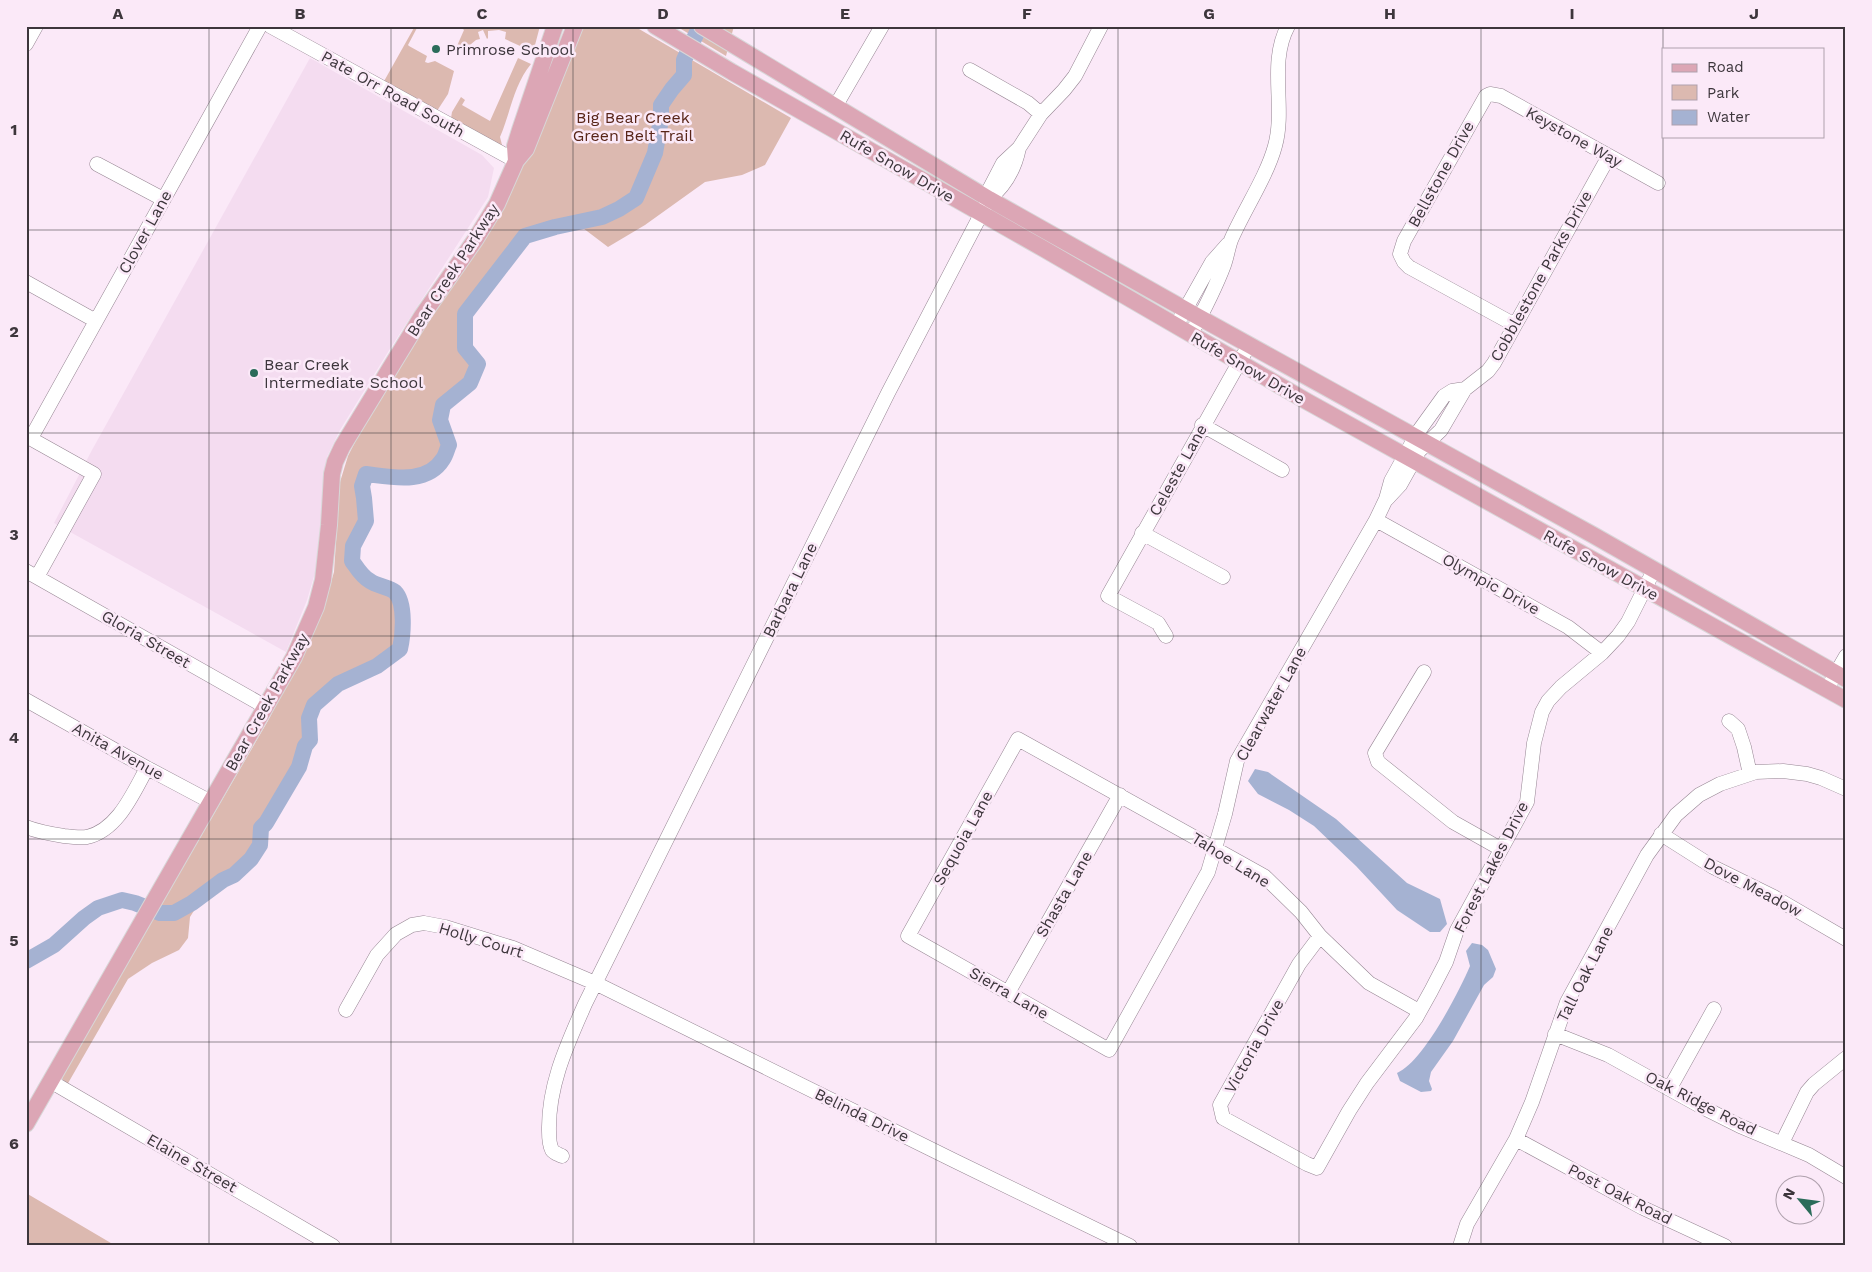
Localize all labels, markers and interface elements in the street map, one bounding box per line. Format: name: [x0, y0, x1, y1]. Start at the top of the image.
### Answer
text: A: [113, 4, 124, 23]
text: B: [295, 4, 306, 23]
text: C: [477, 4, 488, 23]
text: D: [657, 4, 669, 23]
text: E: [840, 4, 850, 23]
text: F: [1022, 4, 1032, 23]
text: G: [1203, 4, 1215, 23]
text: H: [1384, 4, 1396, 23]
text: I: [1569, 4, 1575, 23]
text: J: [1749, 4, 1759, 23]
place label: Primrose School: [446, 40, 574, 59]
marker: Primrose School: [430, 43, 442, 55]
street label: Pate Orr Road South: [318, 47, 468, 141]
legend: [1662, 48, 1824, 138]
text: Road: [1707, 58, 1744, 76]
text: Park: [1707, 84, 1740, 102]
street label: Keystone Way: [1522, 103, 1626, 172]
park label: Big Bear Creek Green Belt Trail: [573, 108, 693, 145]
text: Water: [1707, 108, 1750, 126]
street label: Bellstone Drive: [1404, 118, 1478, 230]
text: 1: [11, 120, 17, 139]
street label: Rufe Snow Drive: [836, 126, 958, 206]
street label: Clover Lane: [114, 187, 176, 277]
street label: Cobblestone Parks Drive: [1486, 187, 1596, 365]
street label: Bear Creek Parkway: [403, 199, 503, 340]
text: 2: [9, 322, 19, 341]
street label: Rufe Snow Drive: [1187, 328, 1309, 408]
place label: Bear Creek Intermediate School: [264, 355, 423, 392]
marker: Bear Creek Intermediate School: [248, 367, 260, 379]
street label: Celeste Lane: [1145, 421, 1211, 519]
text: 3: [9, 525, 19, 544]
street label: Rufe Snow Drive: [1540, 525, 1662, 605]
street label: Barbara Lane: [759, 539, 821, 641]
street label: Olympic Drive: [1439, 549, 1543, 619]
street label: Gloria Street: [98, 606, 194, 672]
street label: Bear Creek Parkway: [221, 629, 313, 774]
street label: Clearwater Lane: [1232, 643, 1310, 765]
street label: Anita Avenue: [69, 718, 167, 784]
text: 4: [9, 728, 19, 747]
street label: Sequoia Lane: [929, 787, 997, 889]
street label: Forest Lakes Drive: [1450, 798, 1532, 936]
street label: Tahoe Lane: [1188, 828, 1274, 892]
street label: Shasta Lane: [1032, 848, 1096, 940]
street label: Dove Meadow: [1701, 853, 1805, 921]
street label: Holly Court: [437, 918, 526, 962]
street label: Tall Oak Lane: [1553, 923, 1617, 1025]
text: 5: [9, 931, 19, 950]
street label: Sierra Lane: [966, 963, 1052, 1023]
street label: Victoria Drive: [1220, 996, 1288, 1096]
street label: Oak Ridge Road: [1642, 1067, 1760, 1139]
street label: Belinda Drive: [812, 1084, 912, 1146]
street label: Elaine Street: [143, 1129, 241, 1197]
text: 6: [9, 1134, 19, 1153]
street label: Post Oak Road: [1565, 1160, 1675, 1228]
north arrow: [1774, 1174, 1824, 1224]
text: N: [1779, 1185, 1798, 1202]

